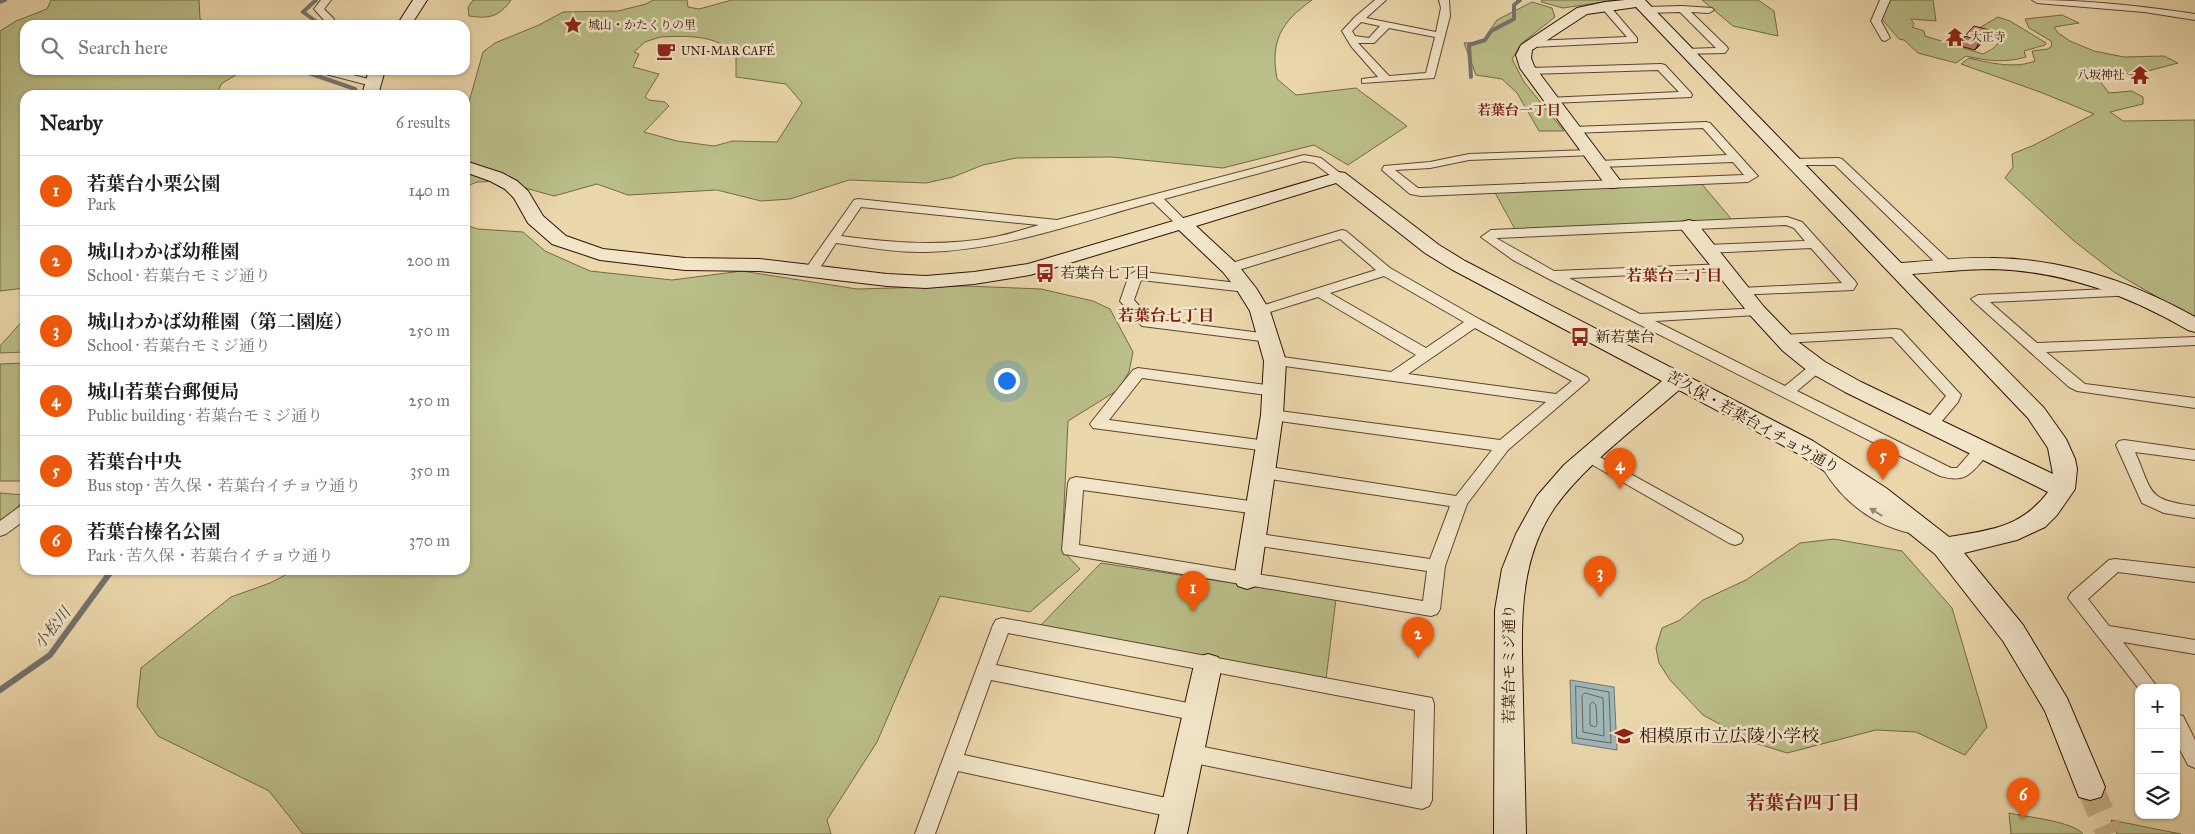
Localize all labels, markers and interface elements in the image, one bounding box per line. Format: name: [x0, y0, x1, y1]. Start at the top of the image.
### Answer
place icon: 城山・かたくりの里: [562, 14, 584, 36]
place label: 城山・かたくりの里: [588, 18, 696, 32]
search box: [20, 20, 470, 75]
temple icon: 大正寺: [1944, 26, 1966, 48]
place label: 大正寺: [1970, 30, 2006, 44]
icon: search: [38, 34, 66, 62]
text: Search here: [78, 36, 168, 59]
cafe icon: UNI-MAR CAFÉ: [655, 40, 677, 62]
place label: UNI-MAR CAFÉ: [681, 42, 775, 58]
temple icon: 八坂神社: [2129, 64, 2151, 86]
place label: 八坂神社: [2077, 68, 2125, 82]
district label: 若葉台一丁目: [1477, 102, 1561, 119]
text: Nearby: [40, 110, 103, 136]
text: 6 results: [396, 113, 450, 132]
text: 若葉台小栗公園: [87, 172, 220, 195]
text: 1: [53, 181, 59, 200]
text: 140 m: [409, 181, 450, 200]
text: Park: [87, 195, 116, 214]
text: 城山わかば幼稚園: [87, 240, 239, 263]
text: 2: [52, 251, 60, 270]
text: 200 m: [407, 251, 450, 270]
bus stop icon: 若葉台七丁目: [1034, 262, 1056, 284]
place label: 若葉台七丁目: [1060, 264, 1150, 282]
text: School · 若葉台モミジ通り: [87, 266, 271, 285]
district label: 若葉台二丁目: [1626, 266, 1722, 285]
district label: 若葉台七丁目: [1118, 306, 1214, 325]
text: 城山わかば幼稚園（第二園庭）: [87, 310, 353, 333]
text: 3: [53, 321, 59, 340]
text: 250 m: [409, 321, 450, 340]
bus stop icon: 新若葉台: [1569, 326, 1591, 348]
place label: 新若葉台: [1595, 328, 1655, 346]
text: School · 若葉台モミジ通り: [87, 336, 271, 355]
street label: 苦久保・若葉台イチョウ通り: [1664, 367, 1842, 477]
your location: [994, 368, 1020, 394]
text: 城山若葉台郵便局: [87, 380, 239, 403]
text: 4: [52, 391, 60, 410]
text: 250 m: [409, 391, 450, 410]
text: Public building · 若葉台モミジ通り: [87, 406, 323, 425]
pin: 5: [1867, 439, 1899, 480]
pin: 4: [1604, 448, 1636, 489]
text: 若葉台中央: [87, 450, 182, 473]
text: 5: [52, 461, 60, 480]
text: 350 m: [410, 461, 450, 480]
text: Bus stop · 苦久保・若葉台イチョウ通り: [87, 476, 361, 495]
one-way arrow: [1869, 508, 1882, 517]
text: 若葉台榛名公園: [87, 520, 220, 543]
text: 6: [52, 531, 60, 550]
text: 370 m: [409, 531, 450, 550]
text: Park · 苦久保・若葉台イチョウ通り: [87, 546, 334, 565]
pin: 3: [1584, 556, 1616, 597]
pin: 1: [1177, 571, 1209, 612]
water label: 小松川: [30, 602, 76, 653]
street label: 若葉台モミジ通り: [1500, 604, 1518, 724]
pin: 2: [1402, 617, 1434, 658]
map controls: [2135, 684, 2180, 819]
button: +: [2135, 684, 2180, 729]
school or university icon: 相模原市立広陵小学校: [1613, 725, 1635, 747]
place label: 相模原市立広陵小学校: [1639, 725, 1819, 747]
button: −: [2135, 729, 2180, 774]
button: layers: [2135, 774, 2180, 819]
pin: 6: [2007, 778, 2039, 819]
district label: 若葉台四丁目: [1746, 791, 1860, 814]

